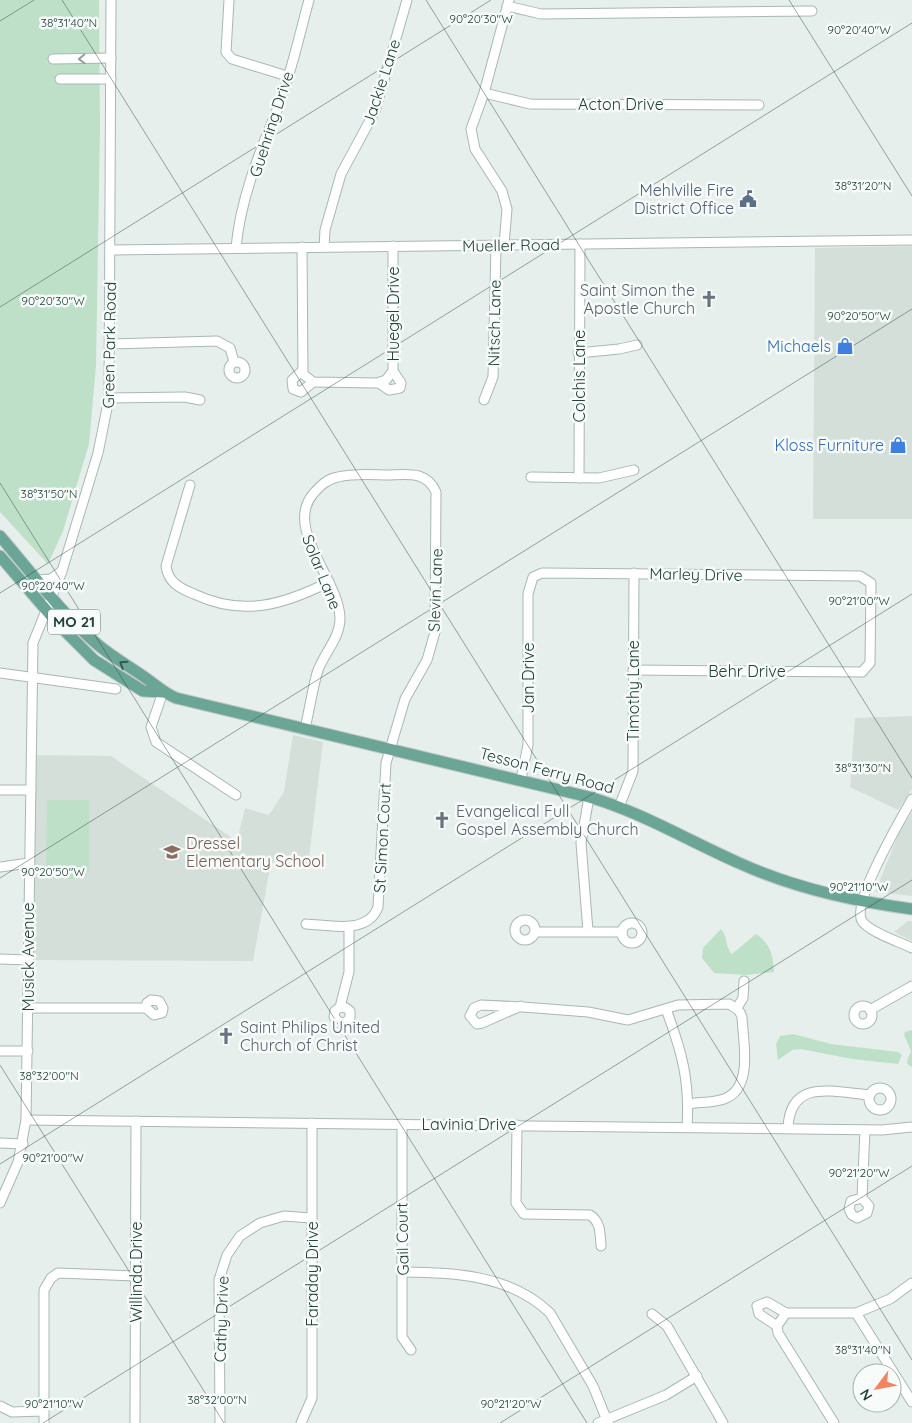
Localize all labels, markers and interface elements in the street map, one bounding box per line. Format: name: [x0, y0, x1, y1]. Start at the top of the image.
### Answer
text: 90°20'30"W: [449, 11, 513, 26]
text: 38°31'40"N: [41, 15, 97, 30]
text: 90°20'40"W: [827, 22, 891, 37]
street label: Jackie Lane: [358, 37, 404, 127]
one-way arrow: [78, 54, 86, 64]
street label: Guehring Drive: [244, 69, 298, 179]
street label: Acton Drive: [578, 94, 664, 114]
text: 38°31'20"N: [835, 178, 891, 193]
place label: Mehlville Fire District Office: [634, 180, 734, 218]
public building icon: Mehlville Fire District Office: [738, 189, 758, 209]
street label: Mueller Road: [462, 234, 560, 256]
street label: Huegel Drive: [383, 267, 403, 361]
street label: Nitsch Lane: [483, 280, 505, 366]
place label: Saint Simon the Apostle Church: [580, 280, 695, 318]
street label: Green Park Road: [98, 282, 120, 408]
church icon: Saint Simon the Apostle Church: [699, 289, 719, 309]
text: 90°20'30"W: [21, 293, 85, 308]
text: 90°20'50"W: [827, 308, 891, 323]
street label: Colchis Lane: [569, 330, 589, 422]
place label: Michaels: [767, 336, 831, 356]
shop icon: Michaels: [835, 336, 855, 356]
place label: Kloss Furniture: [775, 435, 884, 455]
shop icon: Kloss Furniture: [888, 435, 908, 455]
text: 38°31'50"N: [21, 486, 77, 501]
street label: Solar Lane: [298, 532, 346, 612]
street label: Slevin Lane: [424, 548, 446, 632]
street label: Marley Drive: [649, 563, 743, 585]
text: 90°20'40"W: [21, 578, 85, 593]
text: 90°21'00"W: [828, 593, 890, 608]
road number: MO 21: [48, 610, 100, 634]
street label: Timothy Lane: [623, 640, 643, 742]
street label: Jan Drive: [518, 643, 538, 713]
one-way arrow: [119, 661, 129, 670]
street label: Behr Drive: [708, 661, 786, 681]
street label: Tesson Ferry Road: [478, 742, 616, 798]
text: 38°31'30"N: [835, 760, 891, 775]
street label: St Simon Court: [369, 783, 395, 893]
place label: Evangelical Full Gospel Assembly Church: [456, 801, 638, 839]
church icon: Evangelical Full Gospel Assembly Church: [432, 810, 452, 830]
place label: Dressel Elementary School: [186, 833, 325, 871]
school or university icon: Dressel Elementary School: [162, 842, 182, 862]
text: 90°20'50"W: [21, 864, 85, 879]
text: 90°21'10"W: [830, 879, 889, 894]
street label: Musick Avenue: [18, 902, 38, 1012]
place label: Saint Philips United Church of Christ: [240, 1017, 380, 1055]
church icon: Saint Philips United Church of Christ: [216, 1026, 236, 1046]
text: 38°32'00"N: [19, 1068, 79, 1083]
street label: Lavinia Drive: [421, 1114, 517, 1134]
text: 90°21'00"W: [22, 1150, 84, 1165]
text: 90°21'20"W: [828, 1165, 890, 1180]
street label: Gail Court: [391, 1202, 413, 1276]
street label: Willinda Drive: [126, 1221, 146, 1323]
street label: Faraday Drive: [302, 1221, 322, 1327]
street label: Cathy Drive: [209, 1275, 233, 1363]
text: 38°31'40"N: [835, 1342, 891, 1357]
north arrow: [852, 1363, 902, 1413]
text: N: [856, 1386, 876, 1404]
text: 38°32'00"N: [187, 1392, 247, 1407]
text: 90°21'10"W: [25, 1396, 84, 1411]
text: 90°21'20"W: [480, 1396, 542, 1411]

